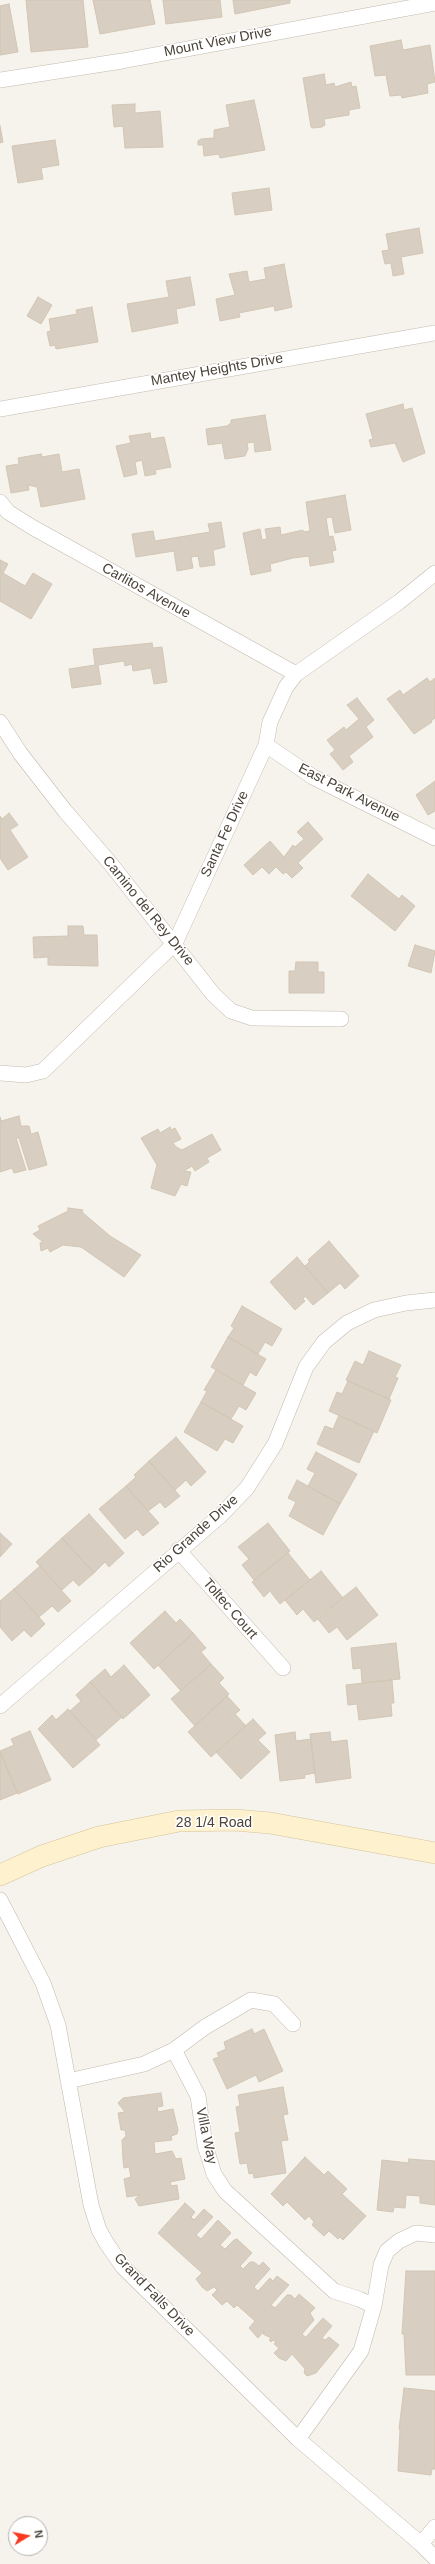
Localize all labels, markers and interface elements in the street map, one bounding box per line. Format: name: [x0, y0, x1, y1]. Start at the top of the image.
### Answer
street label: Mount View Drive: [163, 23, 273, 61]
street label: Mantey Heights Drive: [150, 350, 284, 390]
street label: Carlitos Avenue: [99, 560, 193, 622]
street label: East Park Avenue: [295, 760, 403, 826]
street label: Santa Fe Drive: [198, 788, 252, 880]
street label: Camino del Rey Drive: [99, 853, 197, 969]
street label: Rio Grande Drive: [150, 1492, 242, 1576]
street label: Toltec Court: [199, 1575, 261, 1643]
street label: 28 1/4 Road: [176, 1815, 252, 1831]
street label: Villa Way: [192, 2106, 220, 2166]
street label: Grand Falls Drive: [110, 2250, 198, 2340]
north arrow: [8, 2516, 48, 2556]
text: N: [32, 2529, 45, 2539]

